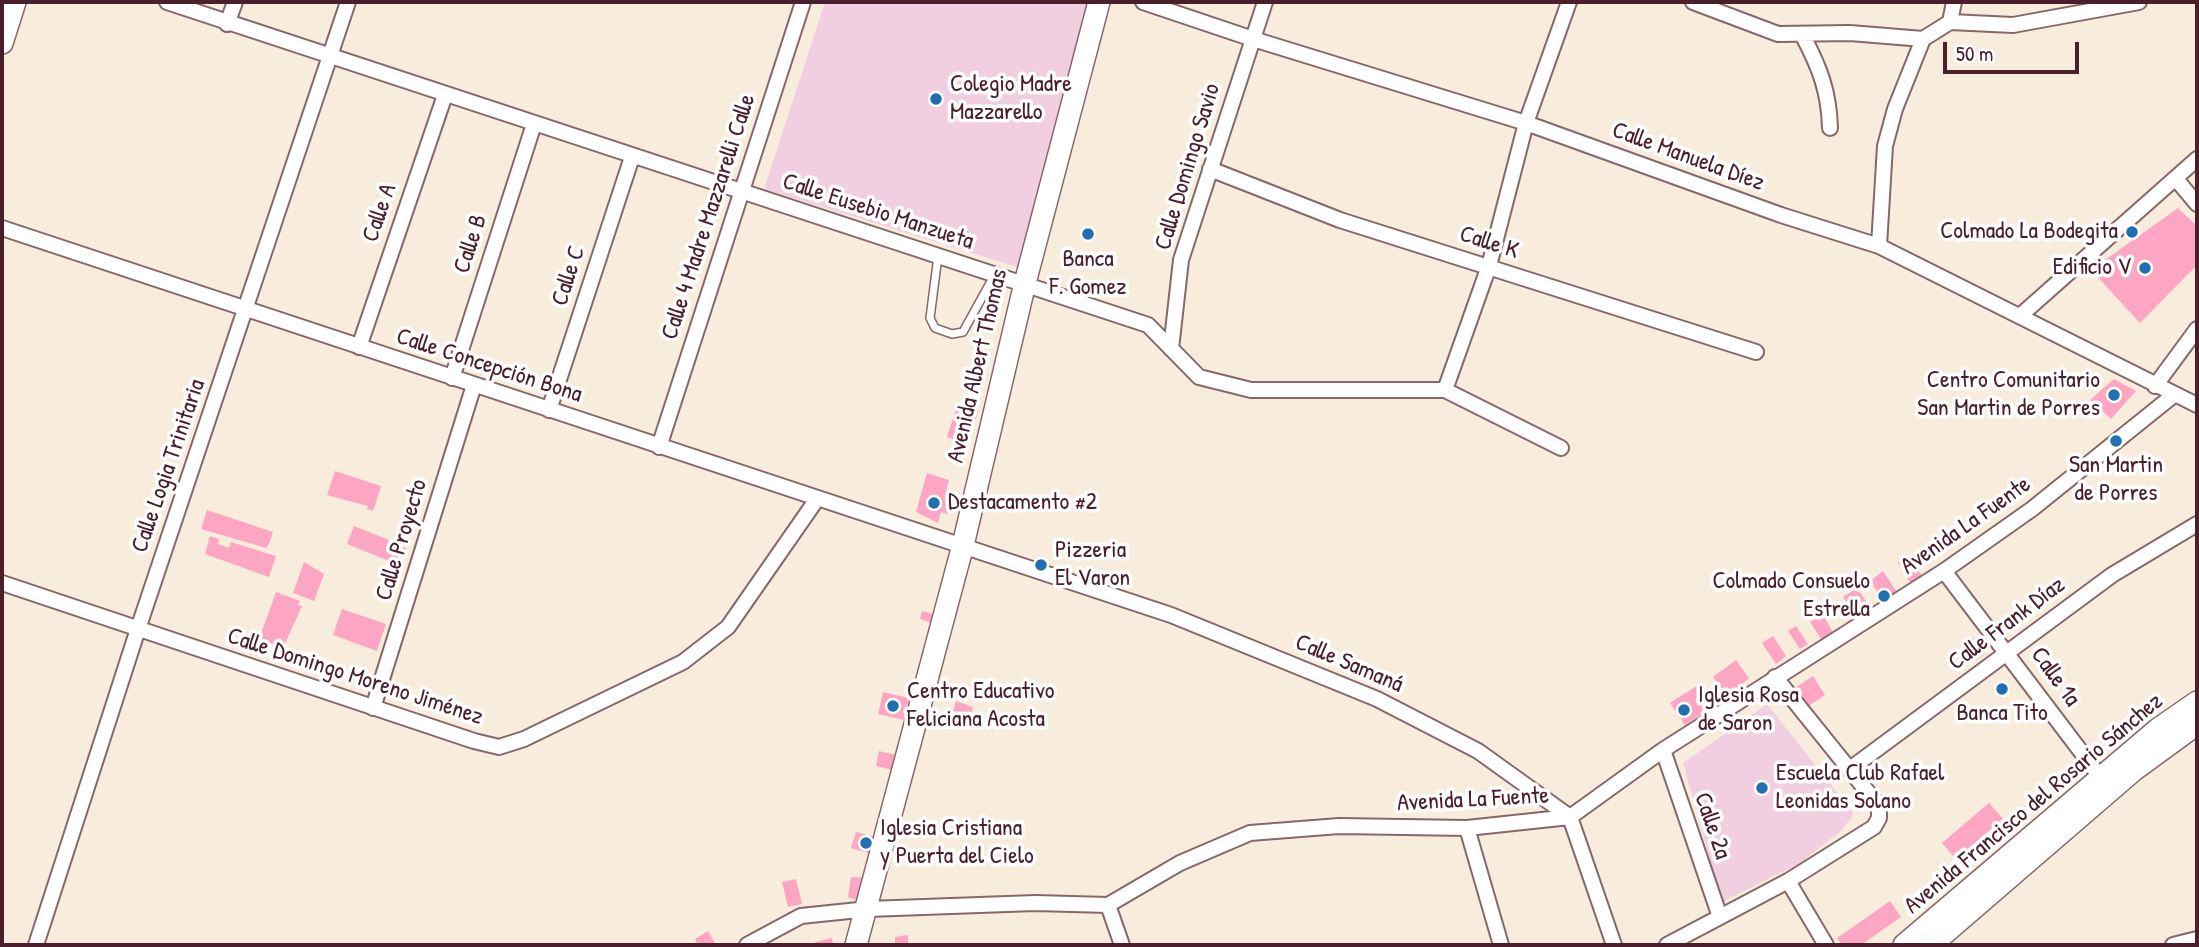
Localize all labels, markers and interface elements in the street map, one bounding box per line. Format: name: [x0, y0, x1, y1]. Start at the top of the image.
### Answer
scale bar: [1947, 28, 2084, 72]
text: 50 m: [1956, 39, 1993, 68]
place label: Colegio Madre Mazzarello: [950, 71, 1072, 127]
street label: Calle Domingo Savio: [1149, 80, 1227, 254]
street label: Calle 4 Madre Mazzarelli Calle: [656, 91, 762, 343]
marker: Colegio Madre Mazzarello: [928, 91, 944, 107]
street label: Calle Manuela Díez: [1608, 116, 1768, 198]
street label: Calle Eusebio Manzueta: [779, 168, 977, 256]
street label: Calle A: [357, 180, 403, 246]
street label: Calle B: [448, 211, 494, 277]
place label: Colmado La Bodegita: [1940, 218, 2118, 246]
street label: Calle K: [1456, 220, 1522, 266]
marker: Colmado La Bodegita: [2124, 224, 2140, 240]
marker: Banca F. Gomez: [1080, 226, 1096, 242]
street label: Calle C: [546, 242, 592, 310]
place label: Banca F. Gomez: [1050, 246, 1126, 302]
place label: Edificio V: [2053, 254, 2131, 282]
marker: Edificio V: [2137, 260, 2153, 276]
street label: Avenida Albert Thomas: [942, 266, 1014, 466]
street label: Calle Concepción Bona: [392, 322, 586, 410]
place label: Centro Comunitario San Martin de Porres: [1917, 367, 2100, 423]
street label: Calle Logia Trinitaria: [126, 376, 212, 556]
marker: Centro Comunitario San Martin de Porres: [2106, 387, 2122, 403]
marker: San Martin de Porres: [2108, 433, 2124, 449]
place label: San Martin de Porres: [2069, 452, 2163, 508]
street label: Avenida La Fuente: [1895, 471, 2037, 581]
street label: Calle Proyecto: [370, 476, 434, 604]
place label: Destacamento #2: [948, 489, 1097, 517]
marker: Destacamento #2: [926, 495, 942, 511]
place label: Pizzeria El Varon: [1055, 537, 1130, 593]
marker: Pizzeria El Varon: [1033, 557, 1049, 573]
place label: Colmado Consuelo Estrella: [1712, 568, 1870, 624]
street label: Calle Frank Díaz: [1943, 571, 2071, 677]
marker: Colmado Consuelo Estrella: [1876, 588, 1892, 604]
street label: Calle Domingo Moreno Jiménez: [224, 622, 486, 732]
street label: Calle Samaná: [1291, 628, 1407, 700]
street label: Calle 1a: [2024, 642, 2086, 712]
place label: Centro Educativo Feliciana Acosta: [907, 678, 1054, 734]
marker: Banca Tito: [1994, 681, 2010, 697]
place label: Iglesia Rosa de Saron: [1698, 682, 1799, 738]
street label: Avenida Francisco del Rosario Sánchez: [1899, 687, 2169, 921]
marker: Centro Educativo Feliciana Acosta: [885, 698, 901, 714]
place label: Banca Tito: [1956, 700, 2048, 728]
marker: Iglesia Rosa de Saron: [1676, 702, 1692, 718]
place label: Escuela Club Rafael Leonidas Solano: [1776, 760, 1944, 816]
marker: Escuela Club Rafael Leonidas Solano: [1754, 780, 1770, 796]
street label: Avenida La Fuente: [1396, 782, 1550, 818]
street label: Calle 2a: [1687, 789, 1737, 863]
place label: Iglesia Cristiana y Puerta del Cielo: [880, 815, 1034, 871]
marker: Iglesia Cristiana y Puerta del Cielo: [858, 835, 874, 851]

